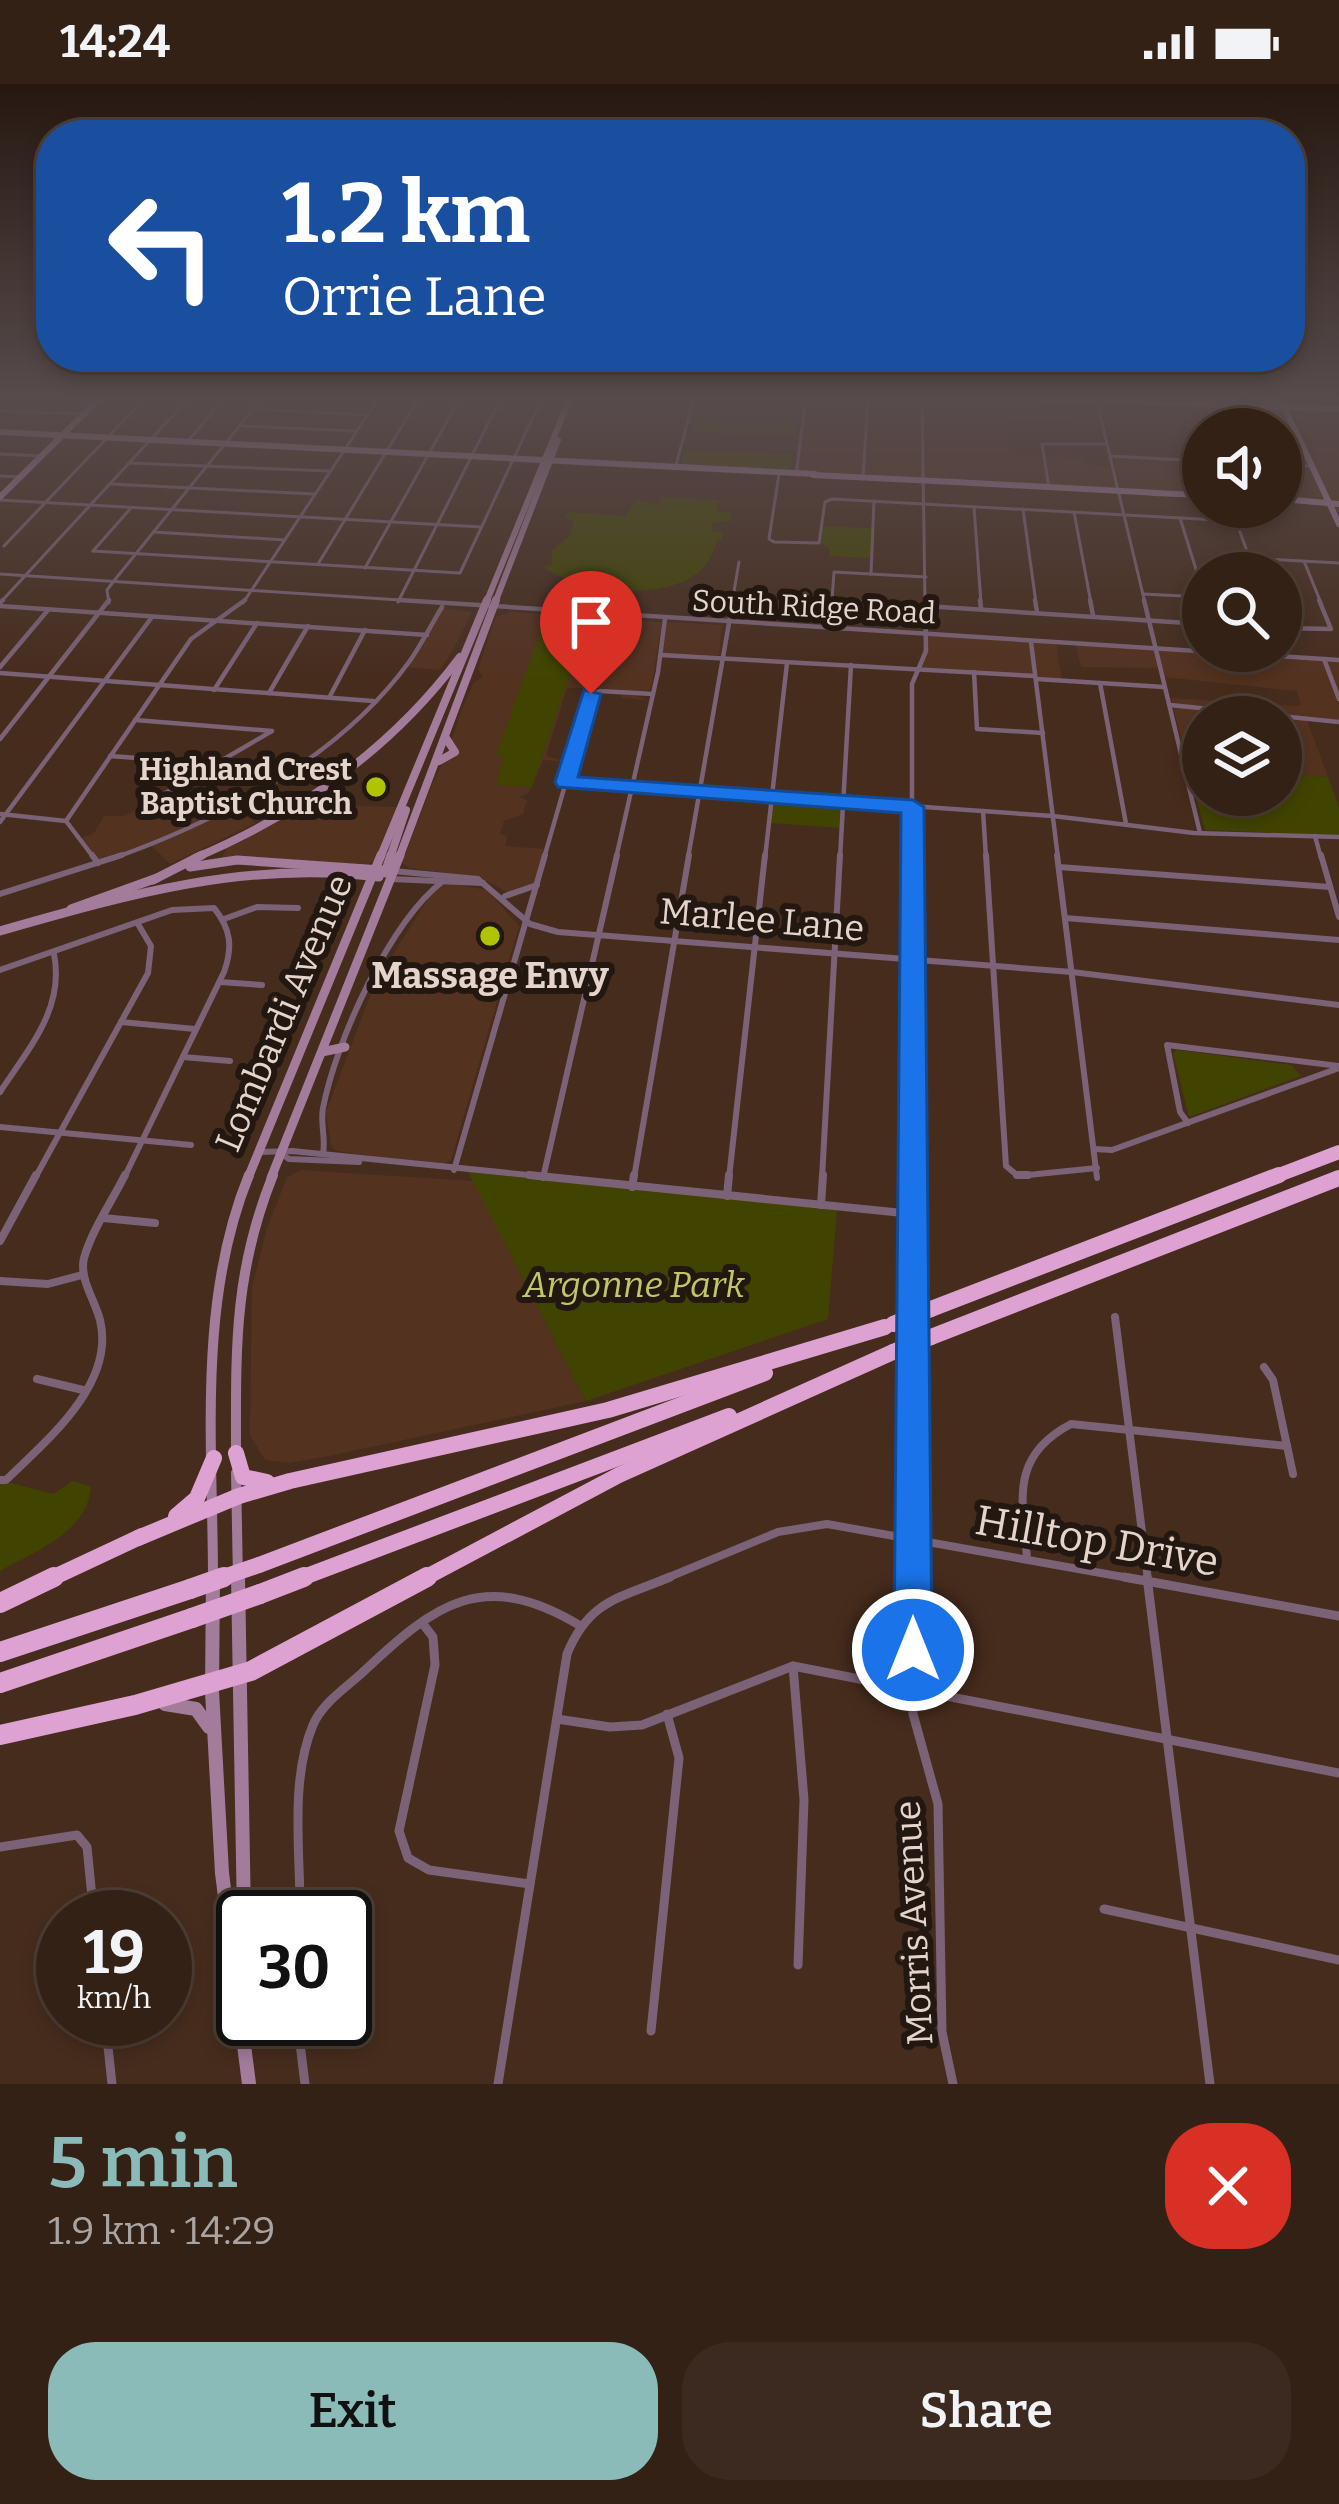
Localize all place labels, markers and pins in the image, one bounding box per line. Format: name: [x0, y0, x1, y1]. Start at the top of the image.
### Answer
pin: [540, 571, 642, 694]
place label: Highland Crest Baptist Church: [139, 752, 352, 822]
marker: Highland Crest Baptist Church: [363, 774, 389, 800]
marker: Massage Envy: [477, 923, 503, 949]
place label: Massage Envy: [371, 954, 610, 998]

